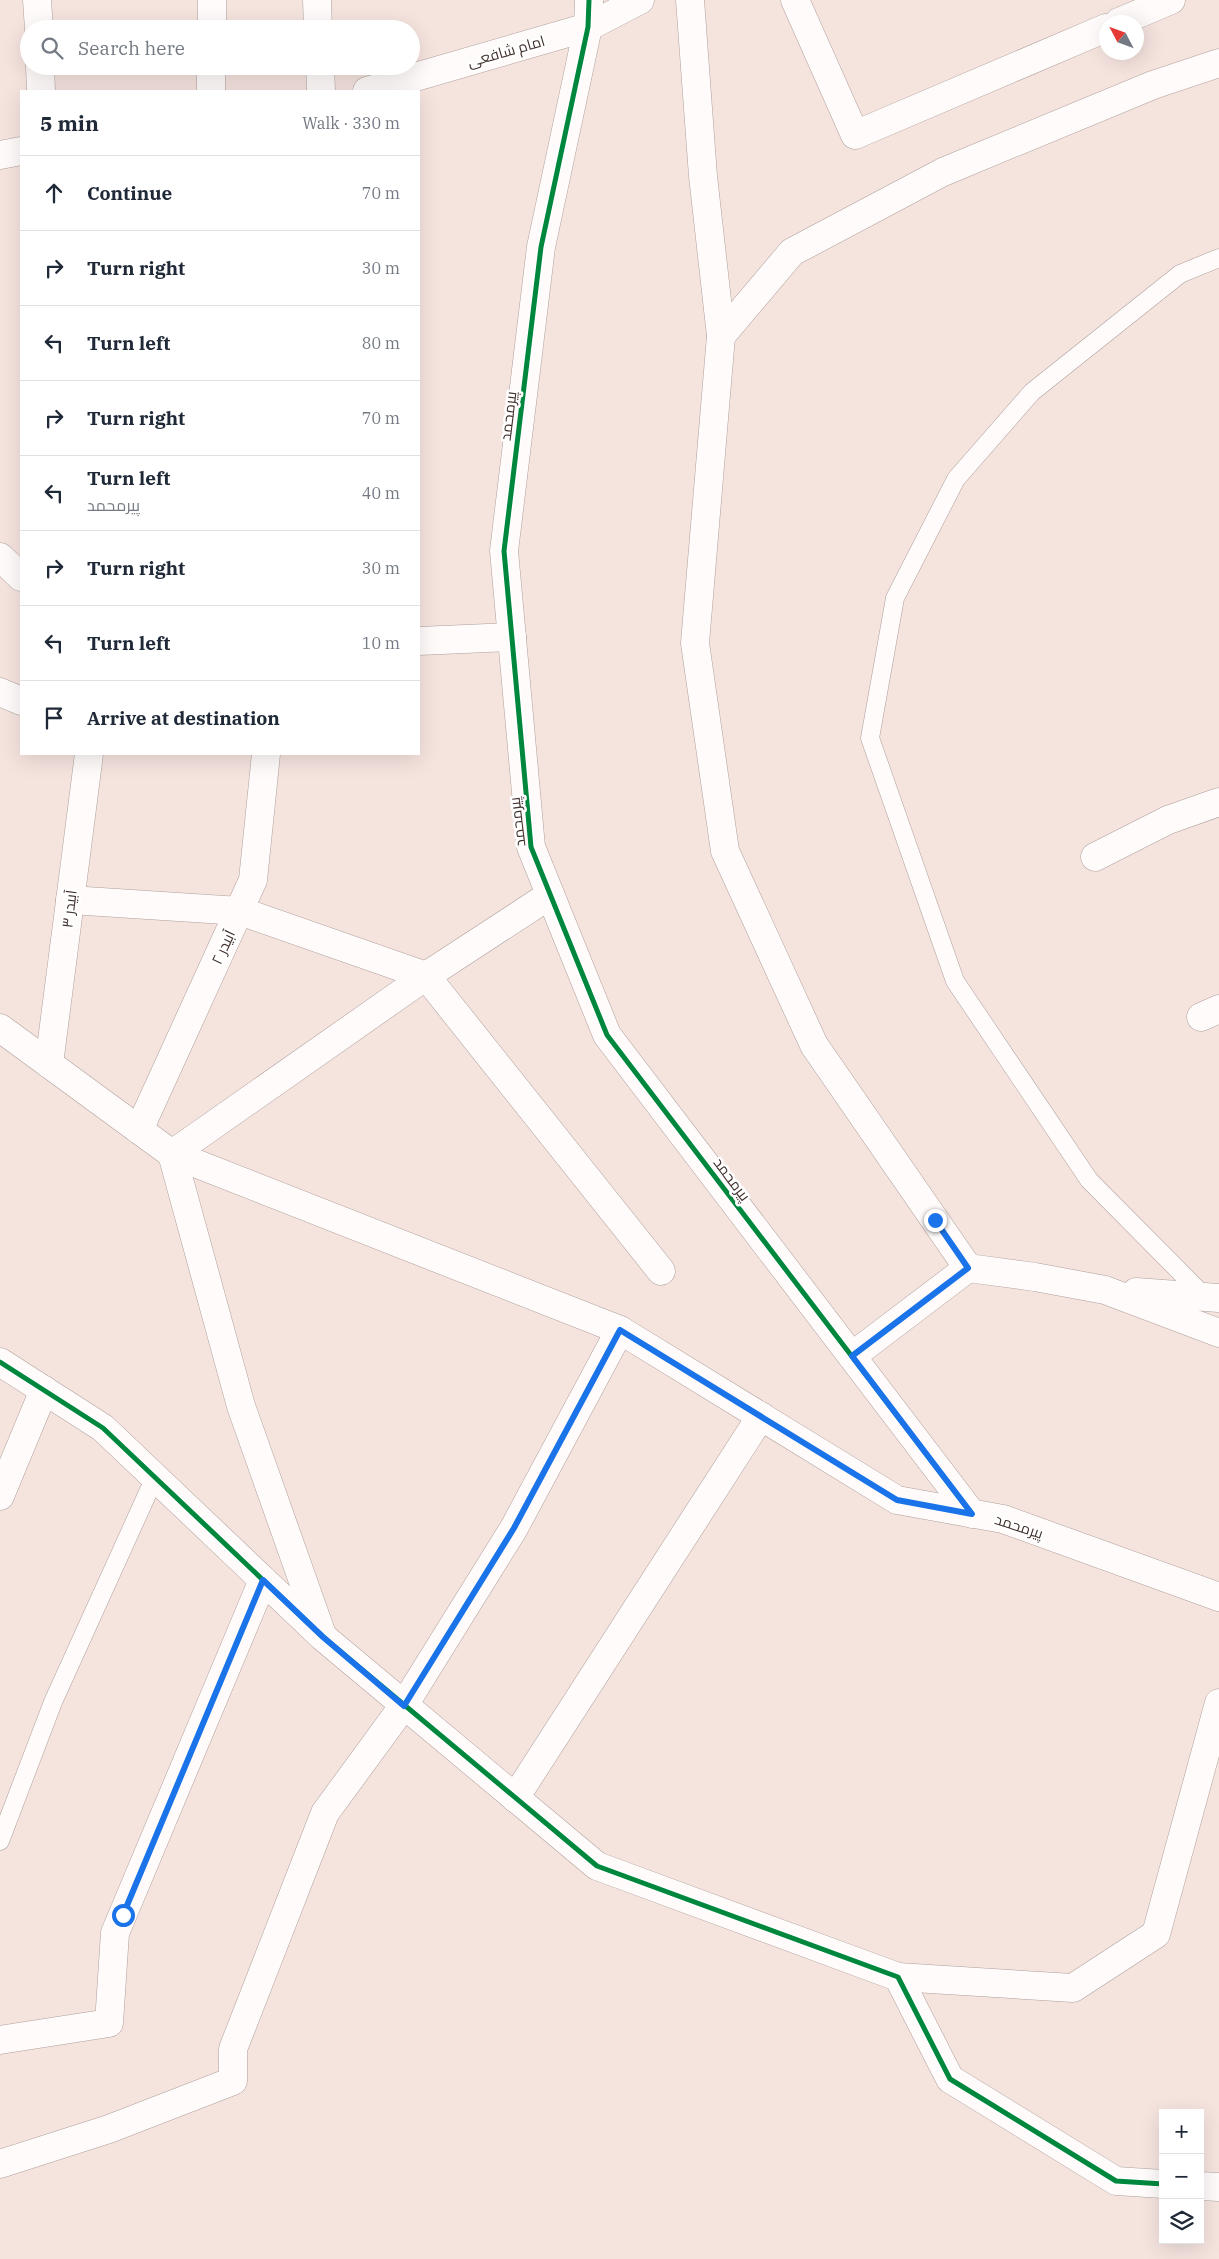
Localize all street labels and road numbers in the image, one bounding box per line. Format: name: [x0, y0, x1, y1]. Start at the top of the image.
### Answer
street label: امام شافعی: [465, 31, 547, 72]
street label: پیرمحمد: [496, 390, 521, 442]
street label: پیرمحمد: [505, 796, 530, 848]
street label: آبیدر ۳: [57, 889, 81, 929]
street label: آبیدر ۲: [207, 927, 239, 967]
street label: پیرمحمد: [709, 1153, 755, 1205]
street label: پیرمحمد: [992, 1509, 1046, 1544]

